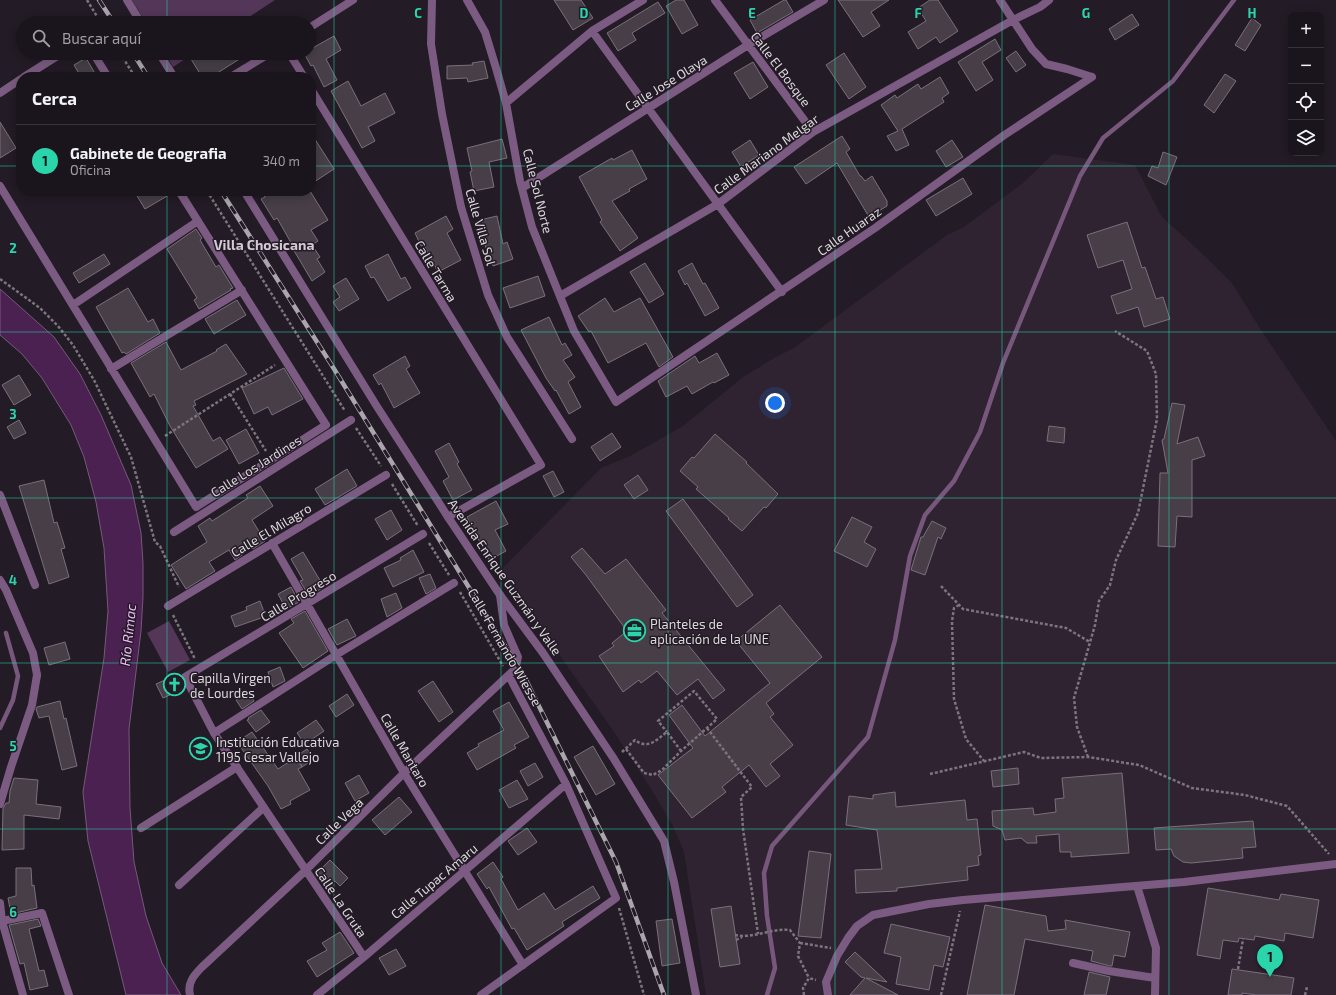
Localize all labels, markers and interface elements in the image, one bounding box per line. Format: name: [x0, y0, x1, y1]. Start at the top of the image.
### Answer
text: C: [414, 5, 422, 21]
text: D: [580, 5, 589, 21]
text: E: [748, 5, 756, 21]
text: F: [914, 5, 922, 21]
text: G: [1082, 5, 1090, 21]
text: H: [1248, 5, 1257, 21]
map controls: [1288, 12, 1324, 156]
button: +: [1288, 12, 1324, 48]
search box: [16, 16, 316, 60]
icon: search: [30, 27, 52, 49]
street label: Calle El Bosque: [748, 28, 814, 110]
text: Buscar aquí: [62, 29, 141, 47]
button: −: [1288, 48, 1324, 84]
street label: Calle Jose Olaya: [622, 51, 710, 115]
button: locate: [1288, 84, 1324, 120]
text: Cerca: [32, 88, 77, 108]
street label: Calle Mariano Melgar: [710, 111, 822, 197]
button: layers: [1288, 120, 1324, 156]
text: Gabinete de Geografia: [70, 144, 227, 162]
street label: Calle Sol Norte: [520, 147, 556, 235]
text: 1: [42, 153, 48, 169]
text: 340 m: [263, 153, 300, 169]
text: Oficina: [70, 162, 111, 178]
street label: Calle Villa Sol: [462, 187, 500, 267]
street label: Calle Huaraz: [814, 203, 884, 259]
district label: Villa Chosicana: [214, 236, 314, 253]
street label: Calle Tarma: [411, 237, 461, 305]
text: 2: [9, 240, 17, 256]
your location: [765, 393, 785, 413]
text: 3: [9, 406, 17, 422]
street label: Calle Los Jardines: [208, 432, 304, 500]
street label: Avenida Enrique Guzmán y Valle: [445, 496, 565, 658]
street label: Calle El Milagro: [228, 500, 314, 560]
street label: Calle Progreso: [257, 567, 339, 625]
text: 4: [9, 572, 17, 588]
street label: Calle Fernando Wiesse: [465, 585, 545, 709]
water label: Río Rímac: [116, 603, 139, 667]
place label: Planteles de aplicación de la UNE: [650, 616, 769, 647]
office icon: Planteles de aplicación de la UNE: [621, 618, 647, 644]
place label: Capilla Virgen de Lourdes: [190, 670, 271, 701]
church icon: Capilla Virgen de Lourdes: [161, 672, 187, 698]
street label: Calle Mantaro: [377, 710, 433, 790]
place label: Institución Educativa 1195 Cesar Vallejo: [216, 734, 339, 765]
school or university icon: Institución Educativa 1195 Cesar Vallejo: [187, 736, 213, 762]
text: 5: [9, 738, 17, 754]
street label: Calle Vega: [312, 794, 366, 848]
street label: Calle Tupac Amaru: [387, 840, 481, 922]
street label: Calle La Gruta: [312, 864, 370, 940]
text: 6: [9, 904, 17, 920]
pin: 1: [1257, 944, 1283, 977]

